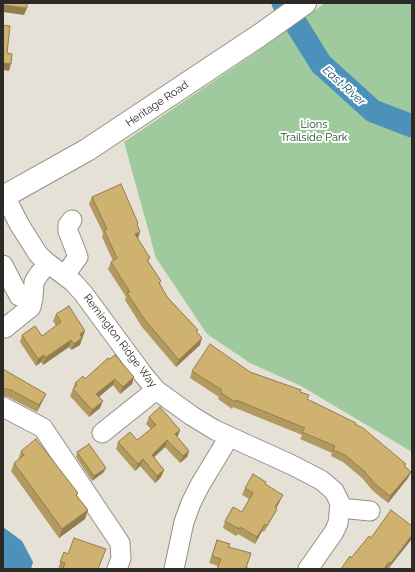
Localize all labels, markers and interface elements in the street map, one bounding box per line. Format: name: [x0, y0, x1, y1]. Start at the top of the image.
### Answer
water label: East River: [320, 63, 368, 109]
street label: Heritage Road: [123, 78, 191, 130]
park label: Lions Trailside Park: [280, 118, 348, 144]
street label: Remington Ridge Way: [81, 292, 159, 390]

